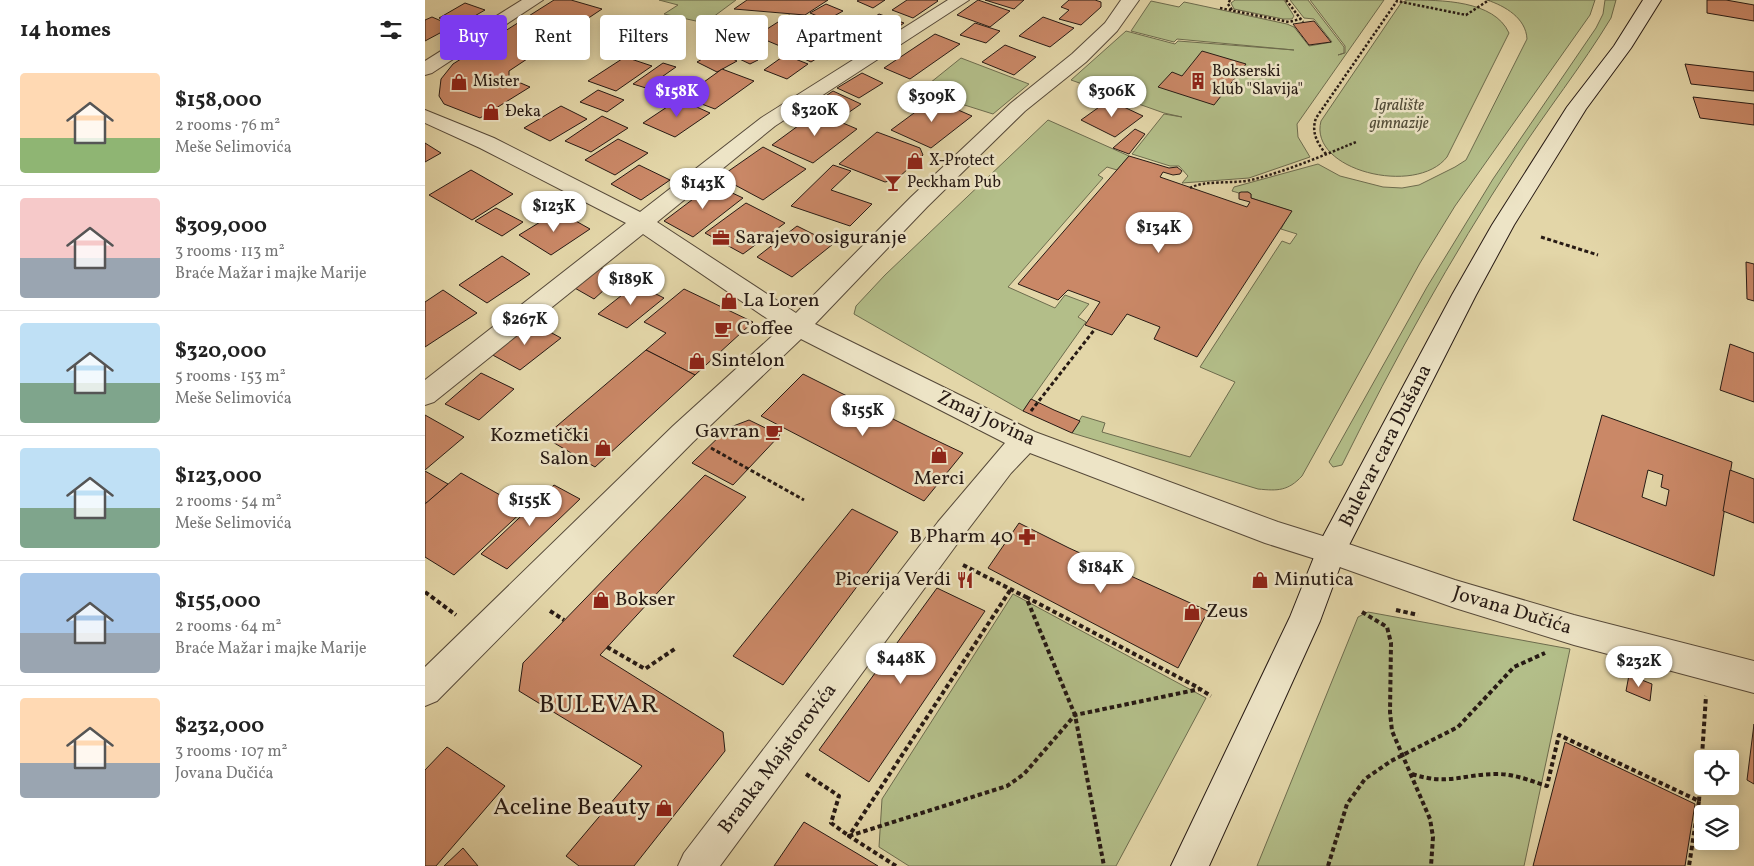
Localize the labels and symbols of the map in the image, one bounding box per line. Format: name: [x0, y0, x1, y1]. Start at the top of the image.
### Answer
place label: Bokserski klub "Slavija": [1212, 61, 1303, 101]
place label: Mister: [473, 71, 520, 93]
building icon: Bokserski klub "Slavija": [1188, 71, 1208, 91]
shop icon: Mister: [449, 72, 469, 92]
pin: $158K: [642, 76, 712, 118]
pin: $306K: [1077, 76, 1147, 118]
pin: $309K: [897, 80, 967, 123]
pin: $320K: [780, 94, 850, 137]
park label: Igralište gimnazije: [1368, 95, 1429, 135]
place label: Đeka: [505, 101, 541, 123]
shop icon: Đeka: [481, 102, 501, 122]
place label: X-Protect: [929, 150, 995, 172]
shop icon: X-Protect: [905, 151, 925, 171]
pin: $143K: [668, 168, 738, 210]
place label: Peckham Pub: [907, 172, 1001, 194]
bar icon: Peckham Pub: [883, 173, 903, 193]
pin: $123K: [519, 190, 589, 233]
pin: $134K: [1124, 212, 1194, 254]
place label: Sarajevo osiguranje: [735, 224, 906, 252]
office icon: Sarajevo osiguranje: [711, 228, 731, 248]
pin: $189K: [596, 264, 666, 306]
place label: La Loren: [743, 287, 820, 315]
shop icon: La Loren: [719, 291, 739, 311]
pin: $267K: [490, 304, 560, 346]
place label: Coffee: [737, 315, 793, 343]
cafe icon: Coffee: [713, 319, 733, 339]
place label: Sintelon: [711, 347, 785, 375]
shop icon: Sintelon: [687, 351, 707, 371]
street label: Bulevar cara Dušana: [1333, 360, 1439, 532]
street label: Zmaj Jovina: [932, 384, 1040, 454]
pin: $155K: [828, 394, 898, 437]
place label: Gavran: [695, 418, 760, 446]
place label: Kozmetički Salon: [490, 422, 589, 473]
cafe icon: Gavran: [764, 422, 784, 442]
shop icon: Kozmetički Salon: [593, 438, 613, 458]
shop icon: Merci: [929, 445, 949, 465]
place label: Merci: [913, 465, 965, 493]
pin: $155K: [495, 484, 565, 527]
place label: B Pharm 40: [909, 523, 1013, 551]
pharmacy icon: B Pharm 40: [1017, 527, 1037, 547]
pin: $184K: [1066, 552, 1136, 594]
place label: Picerija Verdi: [835, 566, 951, 594]
place label: Minutica: [1274, 566, 1354, 594]
restaurant icon: Picerija Verdi: [955, 570, 975, 590]
shop icon: Minutica: [1250, 570, 1270, 590]
street label: Jovana Dučića: [1449, 580, 1575, 642]
place label: Bokser: [615, 586, 675, 614]
shop icon: Bokser: [591, 590, 611, 610]
place label: Zeus: [1206, 598, 1248, 626]
shop icon: Zeus: [1182, 602, 1202, 622]
pin: $448K: [866, 642, 936, 685]
pin: $232K: [1604, 646, 1674, 688]
street label: Branka Majstorovića: [712, 678, 844, 840]
district label: BULEVAR: [539, 687, 659, 723]
place label: Aceline Beauty: [493, 791, 650, 825]
shop icon: Aceline Beauty: [654, 798, 674, 818]

